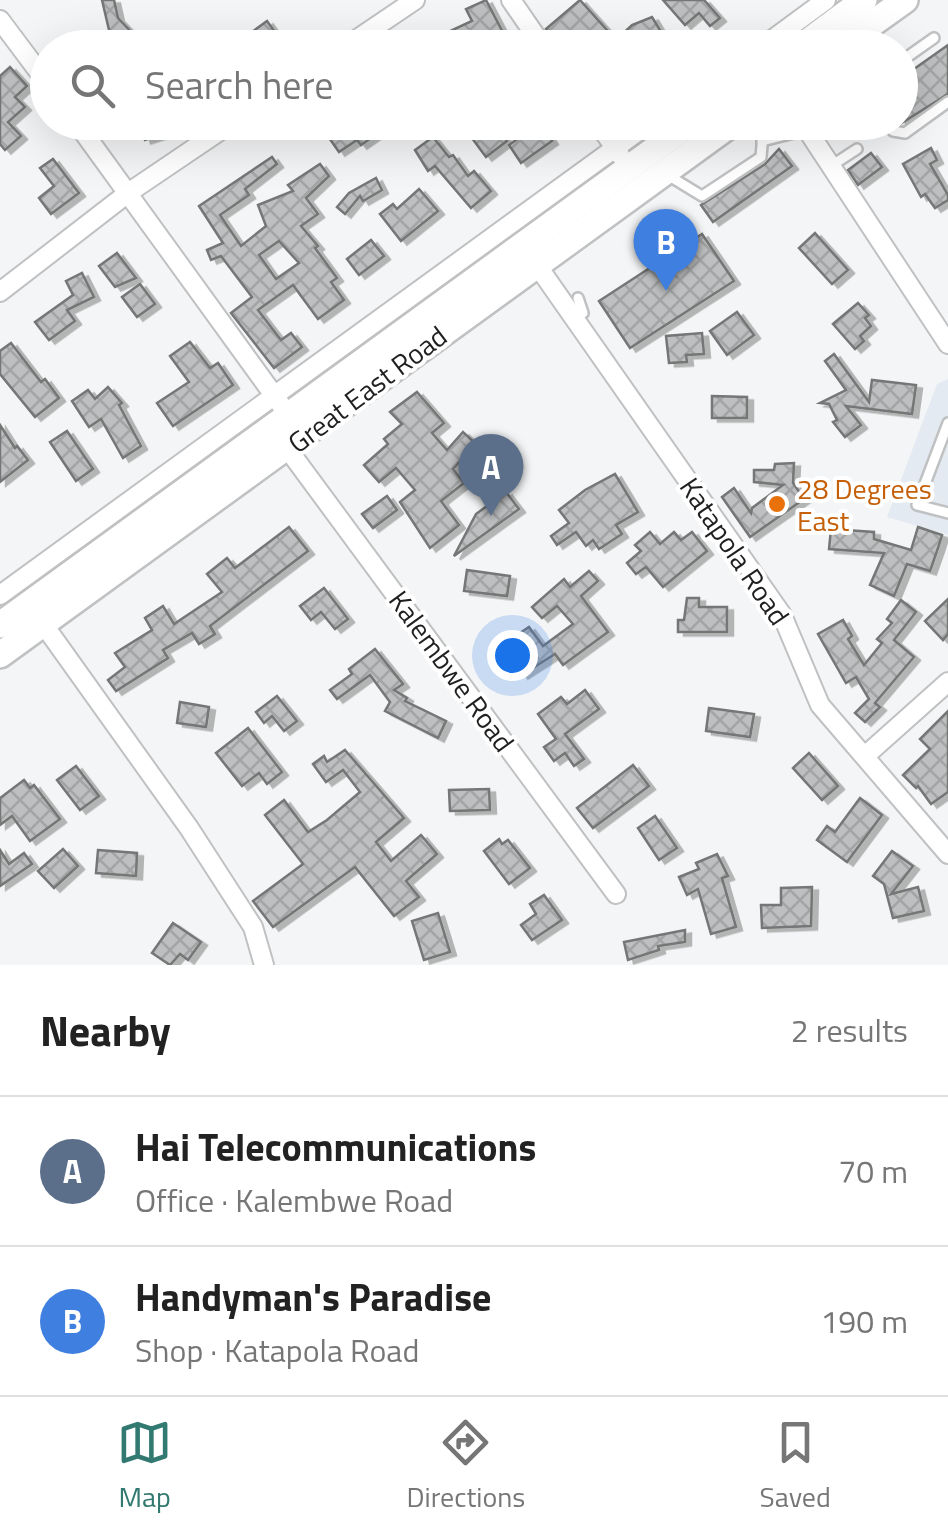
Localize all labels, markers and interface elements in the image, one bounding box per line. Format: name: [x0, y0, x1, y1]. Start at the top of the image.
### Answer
search box: [30, 30, 918, 140]
text: Search here: [145, 56, 333, 114]
icon: search: [65, 58, 120, 113]
pin: B: [634, 208, 698, 291]
street label: Great East Road: [278, 315, 456, 463]
pin: A: [458, 434, 524, 516]
place label: 28 Degrees East: [797, 467, 932, 542]
street label: Katapola Road: [669, 468, 801, 634]
marker: 28 Degrees East: [766, 493, 788, 515]
street label: Kalembwe Road: [379, 581, 525, 761]
your location: [487, 630, 538, 681]
text: Nearby: [40, 998, 171, 1062]
text: 2 results: [791, 1006, 908, 1054]
text: Hai Telecommunications: [135, 1118, 536, 1176]
text: A: [63, 1147, 82, 1195]
text: 70 m: [838, 1147, 908, 1195]
text: Office · Kalembwe Road: [135, 1176, 453, 1224]
text: Handyman's Paradise: [135, 1268, 491, 1326]
text: B: [63, 1297, 82, 1345]
text: 190 m: [820, 1297, 908, 1345]
text: Shop · Katapola Road: [135, 1326, 419, 1374]
tab: Map: [117, 1415, 172, 1518]
tab: Directions: [406, 1415, 525, 1518]
tab: Saved: [760, 1415, 831, 1518]

